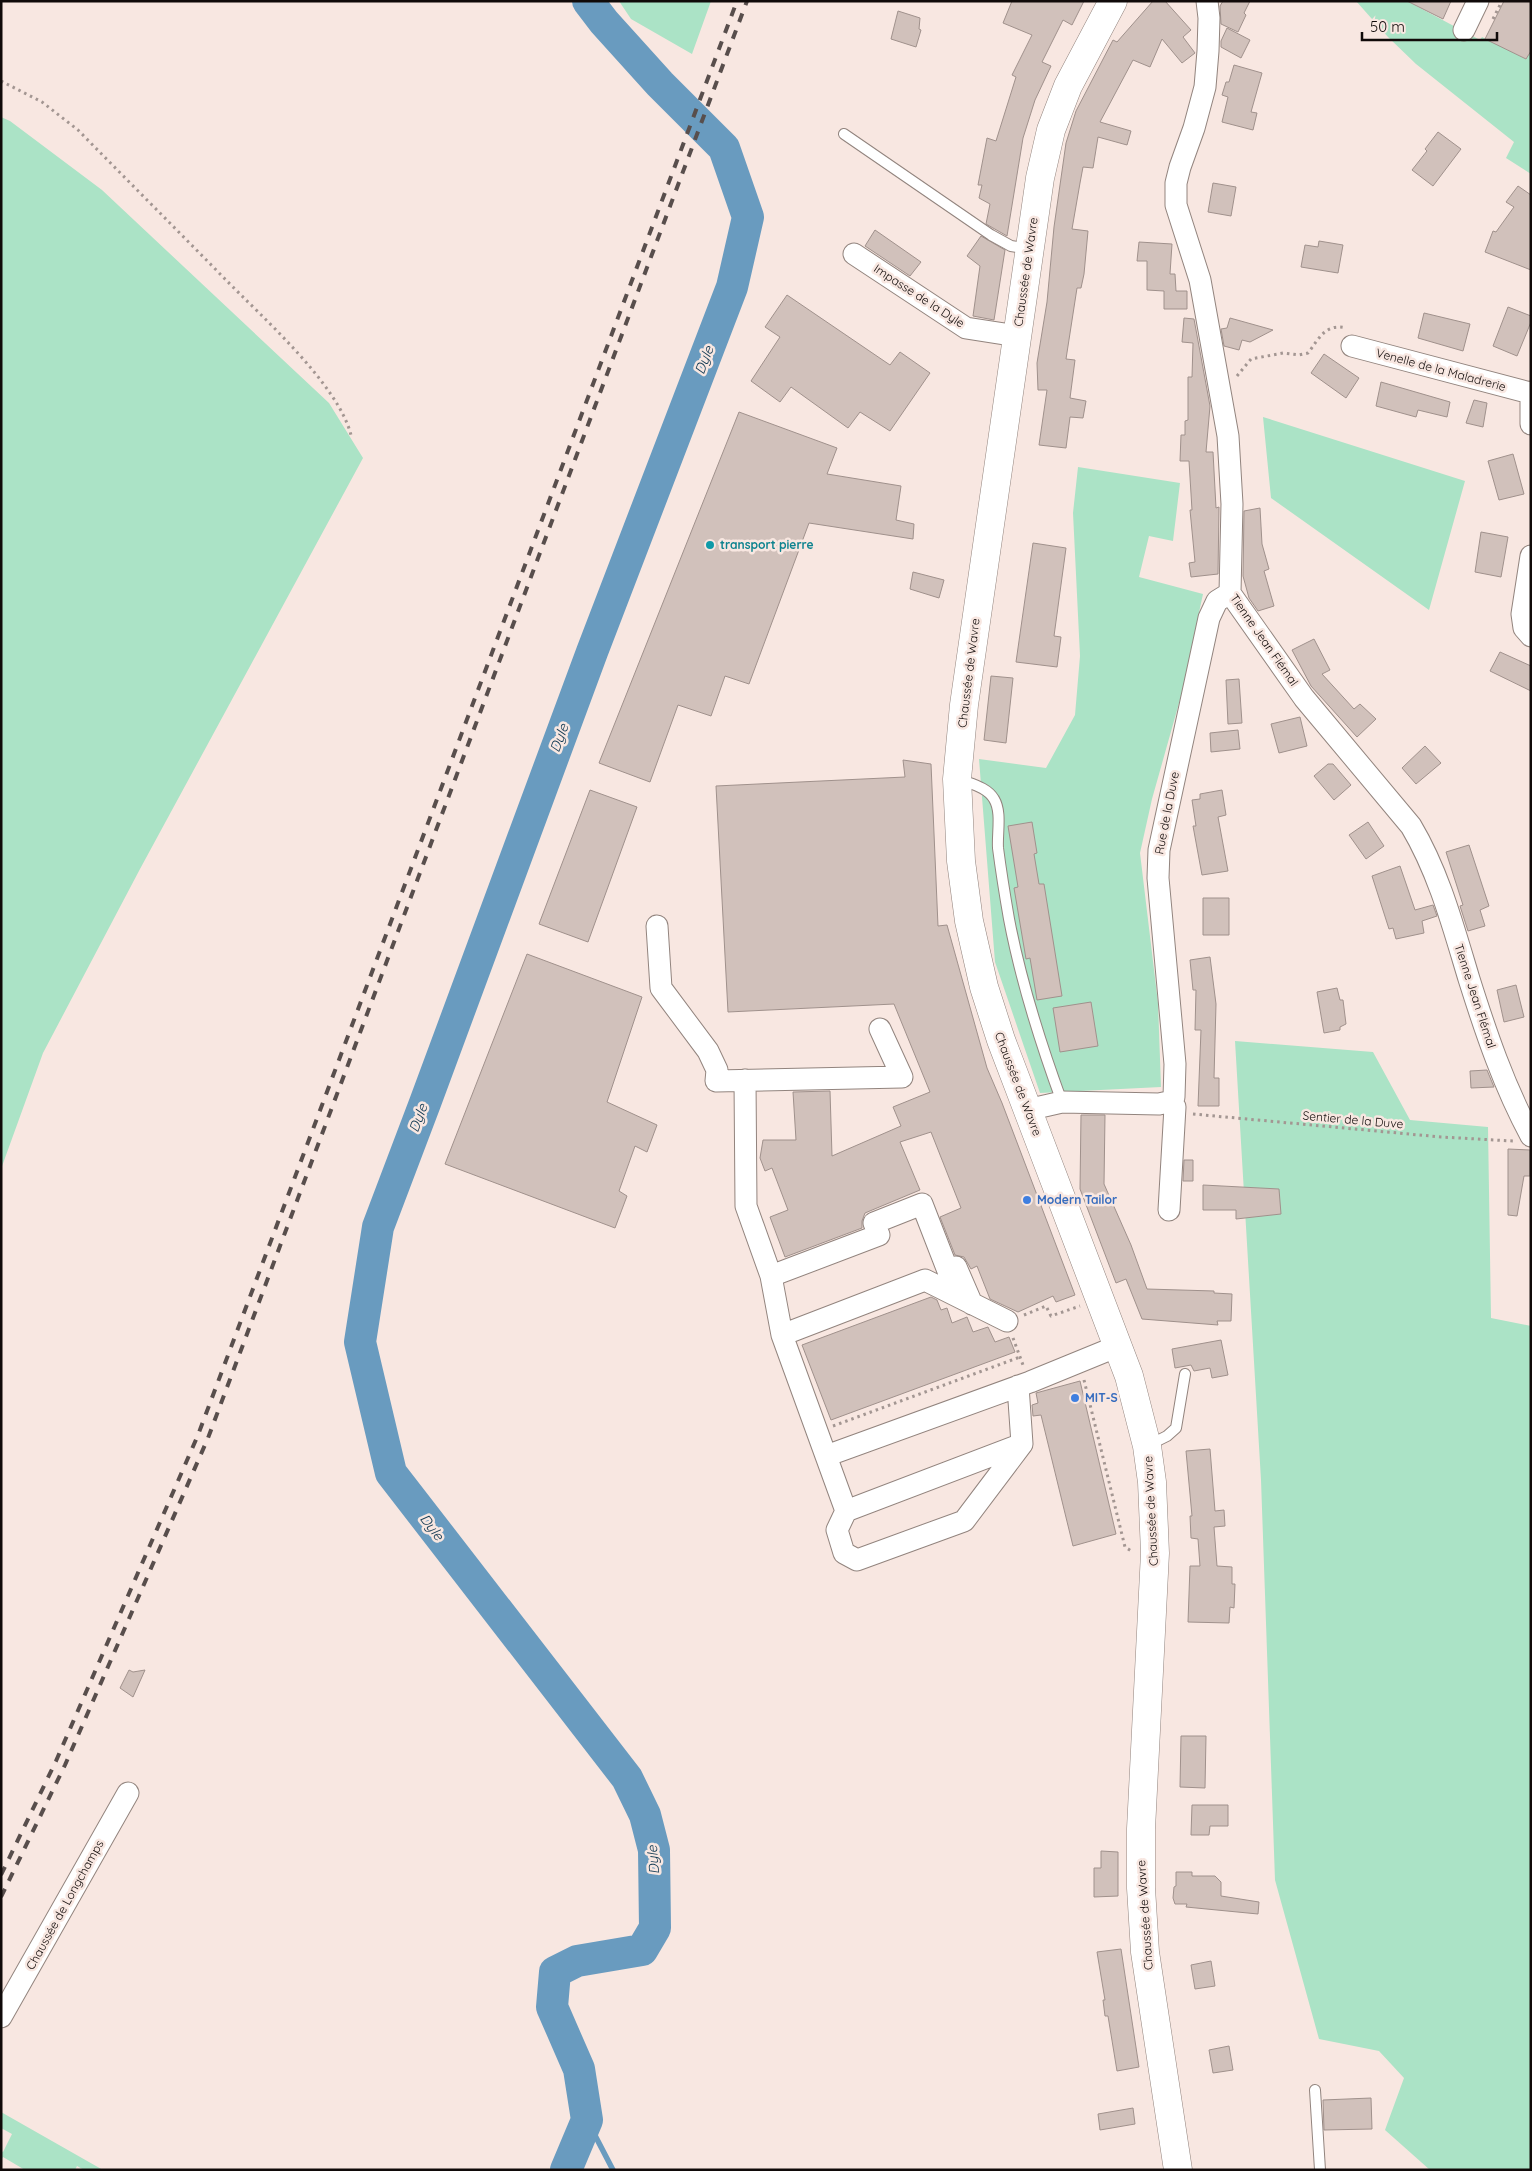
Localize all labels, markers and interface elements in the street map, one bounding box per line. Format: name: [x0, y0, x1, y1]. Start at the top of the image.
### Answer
scale bar: [1362, 10, 1497, 42]
text: 50 m: [1370, 17, 1405, 36]
street label: Chaussée de Wavre: [1010, 216, 1041, 328]
street label: Impasse de la Dyle: [871, 261, 968, 331]
water label: Dyle: [690, 342, 718, 377]
street label: Venelle de la Maladrerie: [1375, 345, 1508, 394]
place label: transport pierre: [720, 537, 814, 552]
marker: transport pierre: [704, 539, 716, 551]
street label: Tienne Jean Flémal: [1227, 591, 1302, 689]
street label: Chaussée de Wavre: [954, 617, 983, 729]
water label: Dyle: [546, 720, 573, 755]
street label: Rue de la Duve: [1151, 770, 1182, 856]
street label: Tienne Jean Flémal: [1452, 942, 1499, 1050]
street label: Chaussée de Wavre: [992, 1030, 1045, 1138]
water label: Dyle: [405, 1100, 432, 1135]
street label: Sentier de la Duve: [1302, 1108, 1404, 1131]
place label: Modern Tailor: [1037, 1192, 1117, 1207]
marker: Modern Tailor: [1021, 1194, 1033, 1206]
place label: MIT-S: [1085, 1390, 1118, 1405]
marker: MIT-S: [1069, 1392, 1081, 1404]
street label: Chaussée de Wavre: [1140, 1455, 1161, 1566]
water label: Dyle: [416, 1510, 449, 1545]
street label: Chaussée de Longchamps: [23, 1837, 107, 1972]
water label: Dyle: [643, 1844, 663, 1875]
street label: Chaussée de Wavre: [1133, 1859, 1156, 1971]

